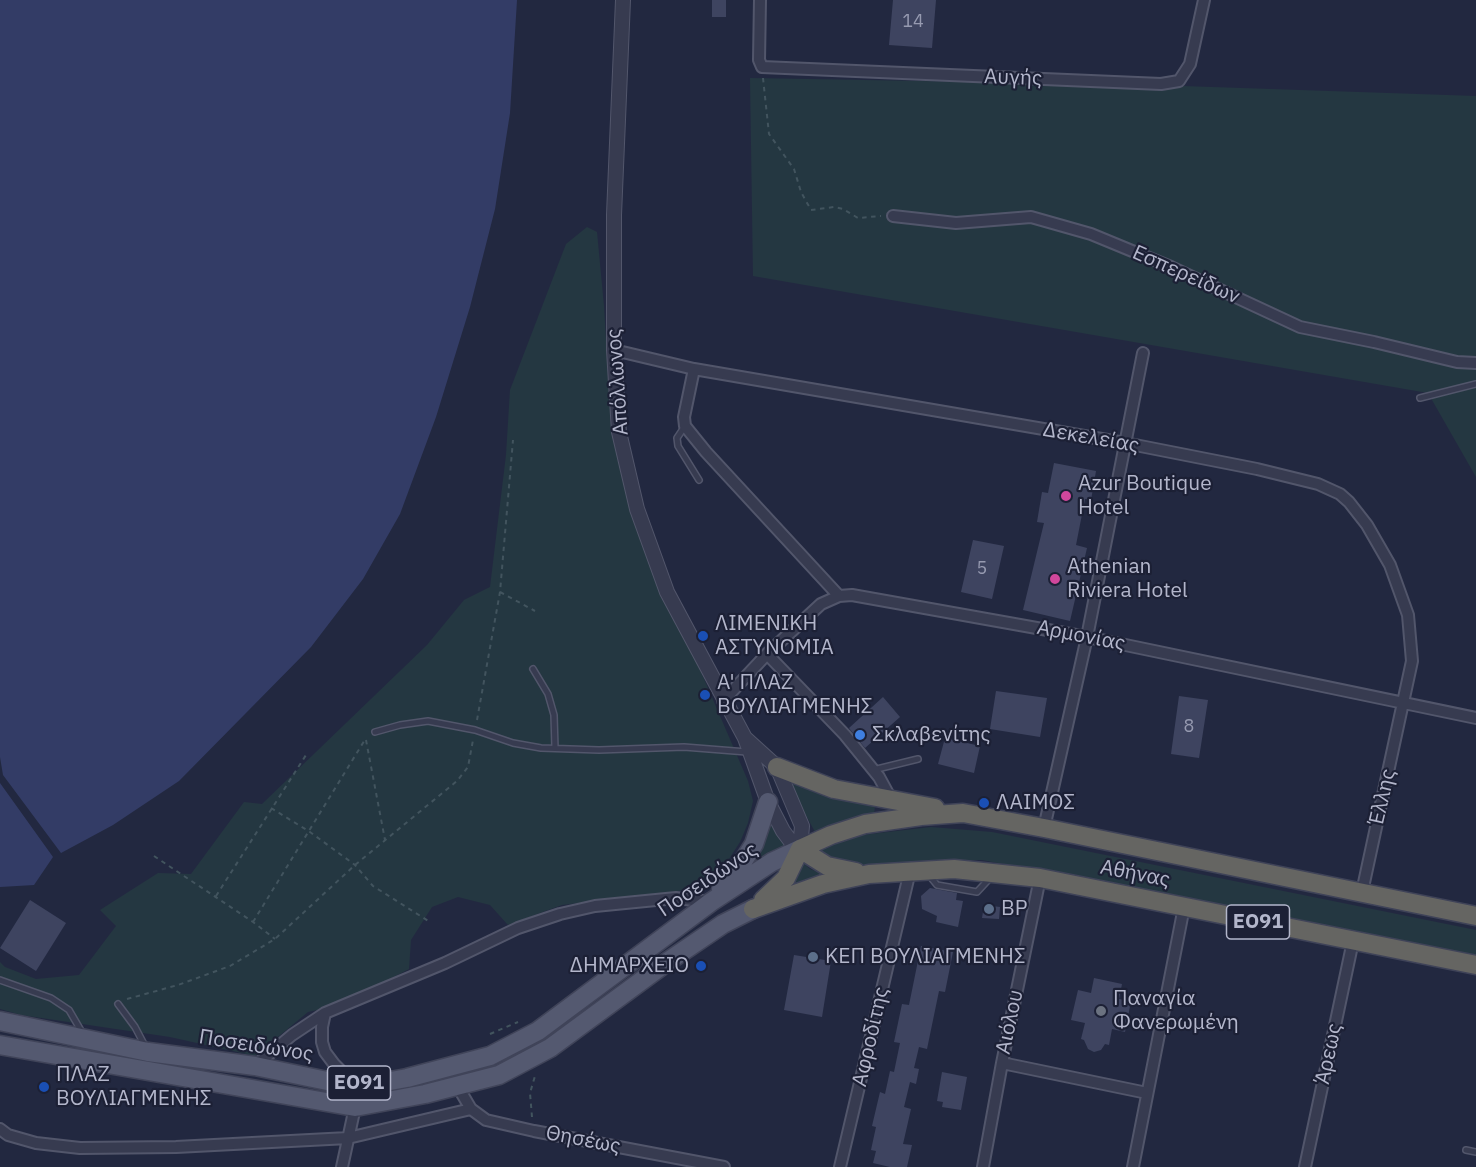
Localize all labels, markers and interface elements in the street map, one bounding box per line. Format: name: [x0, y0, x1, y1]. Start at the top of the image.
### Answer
house number: 14: [902, 11, 924, 33]
street label: Αυγής: [984, 64, 1042, 92]
street label: Εσπερείδων: [1128, 240, 1244, 310]
street label: Απόλλωνος: [602, 328, 634, 436]
street label: Δεκελείας: [1041, 417, 1141, 459]
place label: Azur Boutique Hotel: [1078, 471, 1212, 521]
marker: Azur Boutique Hotel: [1059, 489, 1073, 503]
place label: Athenian Riviera Hotel: [1067, 554, 1188, 604]
house number: 5: [977, 558, 987, 580]
marker: Athenian Riviera Hotel: [1048, 572, 1062, 586]
place label: ΛΙΜΕΝΙΚΗ ΑΣΤΥΝΟΜΙΑ: [715, 611, 834, 661]
street label: Αρμονίας: [1035, 615, 1127, 657]
marker: ΛΙΜΕΝΙΚΗ ΑΣΤΥΝΟΜΙΑ: [696, 629, 710, 643]
place label: Α' ΠΛΑΖ ΒΟΥΛΙΑΓΜΕΝΗΣ: [717, 670, 873, 720]
marker: Α' ΠΛΑΖ ΒΟΥΛΙΑΓΜΕΝΗΣ: [698, 688, 712, 702]
house number: 8: [1184, 716, 1194, 738]
place label: Σκλαβενίτης: [872, 722, 991, 748]
marker: Σκλαβενίτης: [853, 728, 867, 742]
street label: Έλλης: [1364, 767, 1402, 827]
place label: ΛΑΙΜΟΣ: [996, 790, 1075, 816]
marker: ΛΑΙΜΟΣ: [977, 796, 991, 810]
street label: Ποσειδώνος: [653, 837, 763, 923]
street label: Αθήνας: [1098, 855, 1172, 893]
place label: BP: [1001, 896, 1027, 922]
marker: BP: [982, 902, 996, 916]
road number: ΕΟ91: [1226, 905, 1290, 939]
place label: ΚΕΠ ΒΟΥΛΙΑΓΜΕΝΗΣ: [825, 944, 1026, 970]
marker: ΚΕΠ ΒΟΥΛΙΑΓΜΕΝΗΣ: [806, 950, 820, 964]
place label: ΔΗΜΑΡΧΕΙΟ: [569, 953, 689, 979]
marker: ΔΗΜΑΡΧΕΙΟ: [694, 959, 708, 973]
street label: Αφροδίτης: [847, 985, 895, 1089]
place label: Παναγία Φανερωμένη: [1113, 986, 1239, 1036]
street label: Αιόλου: [991, 987, 1029, 1057]
marker: Παναγία Φανερωμένη: [1094, 1004, 1108, 1018]
street label: Άρεως: [1310, 1021, 1348, 1087]
street label: Ποσειδώνος: [197, 1025, 315, 1067]
place label: ΠΛΑΖ ΒΟΥΛΙΑΓΜΕΝΗΣ: [56, 1062, 212, 1112]
road number: ΕΟ91: [328, 1066, 391, 1100]
marker: ΠΛΑΖ ΒΟΥΛΙΑΓΜΕΝΗΣ: [37, 1080, 51, 1094]
street label: Θησέως: [543, 1120, 623, 1160]

